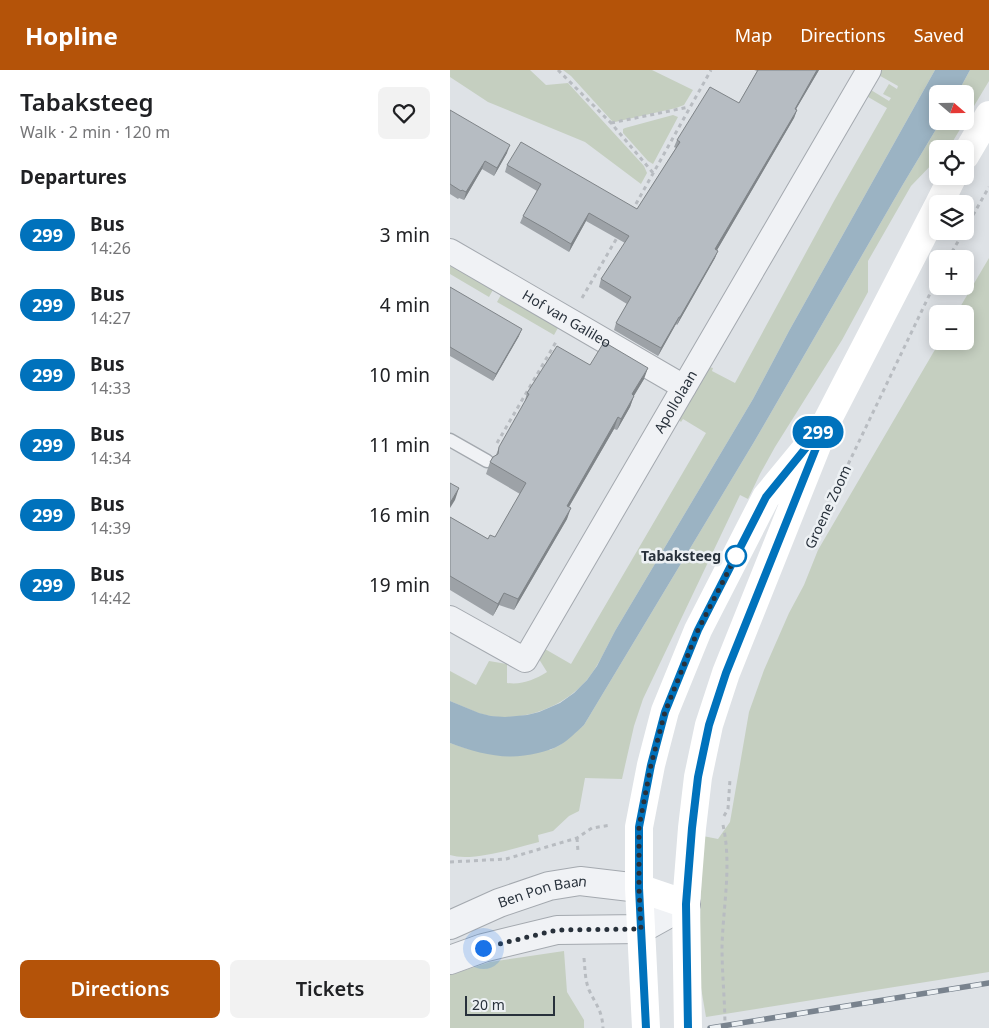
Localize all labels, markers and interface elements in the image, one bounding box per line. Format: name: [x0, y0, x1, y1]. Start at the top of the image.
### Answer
text: Hopline: [25, 19, 118, 52]
text: Map: [735, 23, 772, 47]
text: Directions: [800, 23, 886, 47]
text: Saved: [914, 23, 964, 47]
text: Tabaksteeg: [20, 85, 154, 118]
north arrow: [929, 85, 974, 130]
map controls: [929, 85, 974, 350]
button: heart: [378, 87, 430, 139]
text: Walk · 2 min · 120 m: [20, 121, 170, 143]
button: locate: [929, 140, 974, 185]
text: Departures: [20, 164, 127, 190]
button: layers: [929, 195, 974, 240]
text: Bus: [90, 211, 125, 237]
text: 3 min: [380, 222, 430, 248]
text: 299: [32, 223, 63, 247]
text: 14:26: [90, 237, 131, 259]
button: +: [929, 250, 974, 295]
text: Bus: [90, 281, 125, 307]
street label: Hof van Galileo: [519, 285, 615, 352]
text: 4 min: [380, 292, 430, 318]
text: 299: [32, 293, 63, 317]
button: −: [929, 305, 974, 350]
text: 14:27: [90, 307, 131, 329]
text: Bus: [90, 351, 125, 377]
text: 10 min: [369, 362, 430, 388]
text: 299: [32, 363, 63, 387]
street label: Apollolaan: [649, 366, 701, 436]
text: 14:33: [90, 377, 131, 399]
line badge: 299: [789, 416, 847, 448]
text: 299: [803, 420, 833, 444]
text: Bus: [90, 421, 125, 447]
text: 11 min: [369, 432, 430, 458]
text: 299: [32, 433, 63, 457]
text: 14:34: [90, 447, 131, 469]
street label: Groene Zoom: [800, 462, 855, 552]
text: Bus: [90, 491, 125, 517]
text: 16 min: [369, 502, 430, 528]
text: 299: [32, 503, 63, 527]
text: 14:39: [90, 517, 131, 539]
marker: Tabaksteeg: [725, 545, 747, 567]
place label: Tabaksteeg: [641, 546, 721, 565]
text: Bus: [90, 561, 125, 587]
text: 19 min: [369, 572, 430, 598]
text: 299: [32, 573, 63, 597]
text: 14:42: [90, 587, 131, 609]
street label: Ben Pon Baan: [495, 871, 588, 912]
your location: [471, 936, 496, 961]
button: Directions: [20, 960, 220, 1018]
button: Tickets: [230, 960, 430, 1018]
scale bar: [465, 993, 555, 1016]
text: 20 m: [472, 995, 505, 1014]

